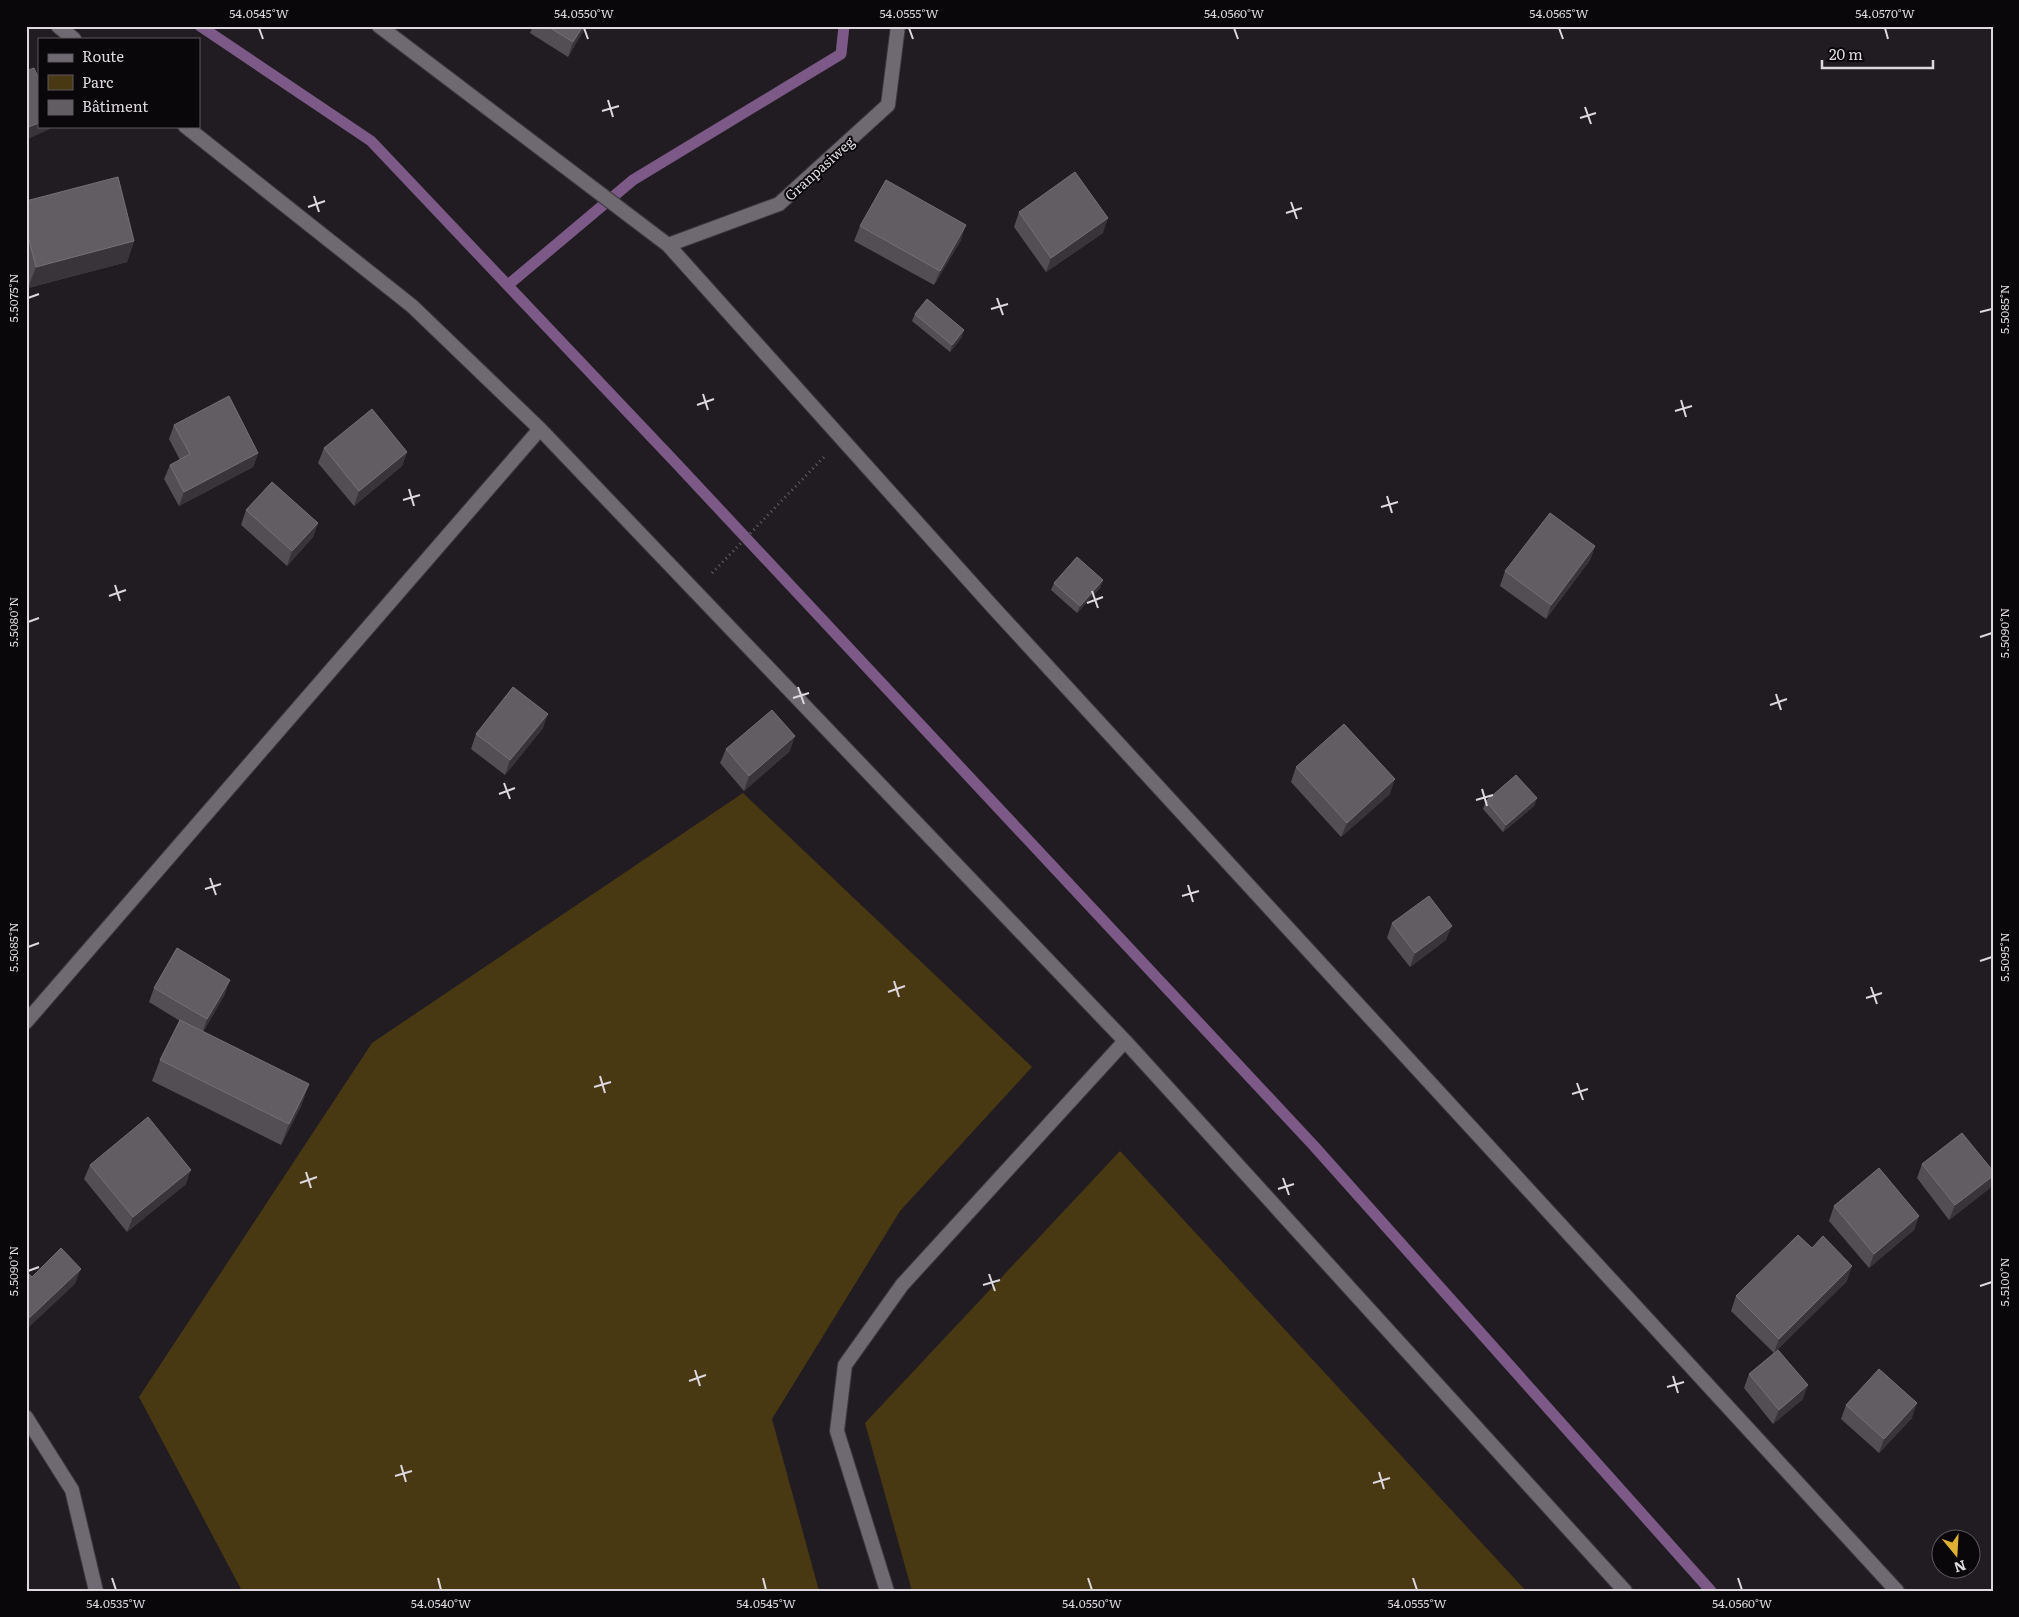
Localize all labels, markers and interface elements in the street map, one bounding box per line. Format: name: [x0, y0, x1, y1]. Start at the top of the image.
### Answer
text: 54.0545°W: [229, 4, 289, 22]
text: 54.0550°W: [554, 4, 614, 22]
text: 54.0555°W: [880, 4, 938, 22]
text: 54.0560°W: [1204, 4, 1264, 22]
text: 54.0565°W: [1529, 4, 1589, 22]
text: 54.0570°W: [1855, 4, 1915, 22]
legend: [38, 38, 200, 128]
scale bar: [1822, 38, 1933, 70]
text: 20 m: [1829, 42, 1863, 65]
text: Route: [82, 44, 124, 67]
text: Parc: [82, 70, 114, 93]
text: Bâtiment: [82, 94, 148, 117]
street label: Granpasiweg: [780, 131, 858, 205]
text: 5.5075°N: [4, 274, 22, 322]
text: 5.5085°N: [1995, 284, 2013, 334]
text: 5.5080°N: [4, 597, 22, 647]
text: 5.5090°N: [1995, 608, 2013, 658]
text: 5.5085°N: [4, 922, 22, 972]
text: 5.5095°N: [1995, 932, 2013, 982]
text: 5.5090°N: [4, 1246, 22, 1296]
text: 5.5100°N: [1995, 1258, 2013, 1306]
north arrow: [1932, 1530, 1982, 1580]
text: N: [1951, 1556, 1969, 1579]
text: 54.0535°W: [86, 1594, 146, 1612]
text: 54.0540°W: [411, 1594, 471, 1612]
text: 54.0545°W: [736, 1594, 796, 1612]
text: 54.0550°W: [1062, 1594, 1122, 1612]
text: 54.0555°W: [1388, 1594, 1446, 1612]
text: 54.0560°W: [1712, 1594, 1772, 1612]

